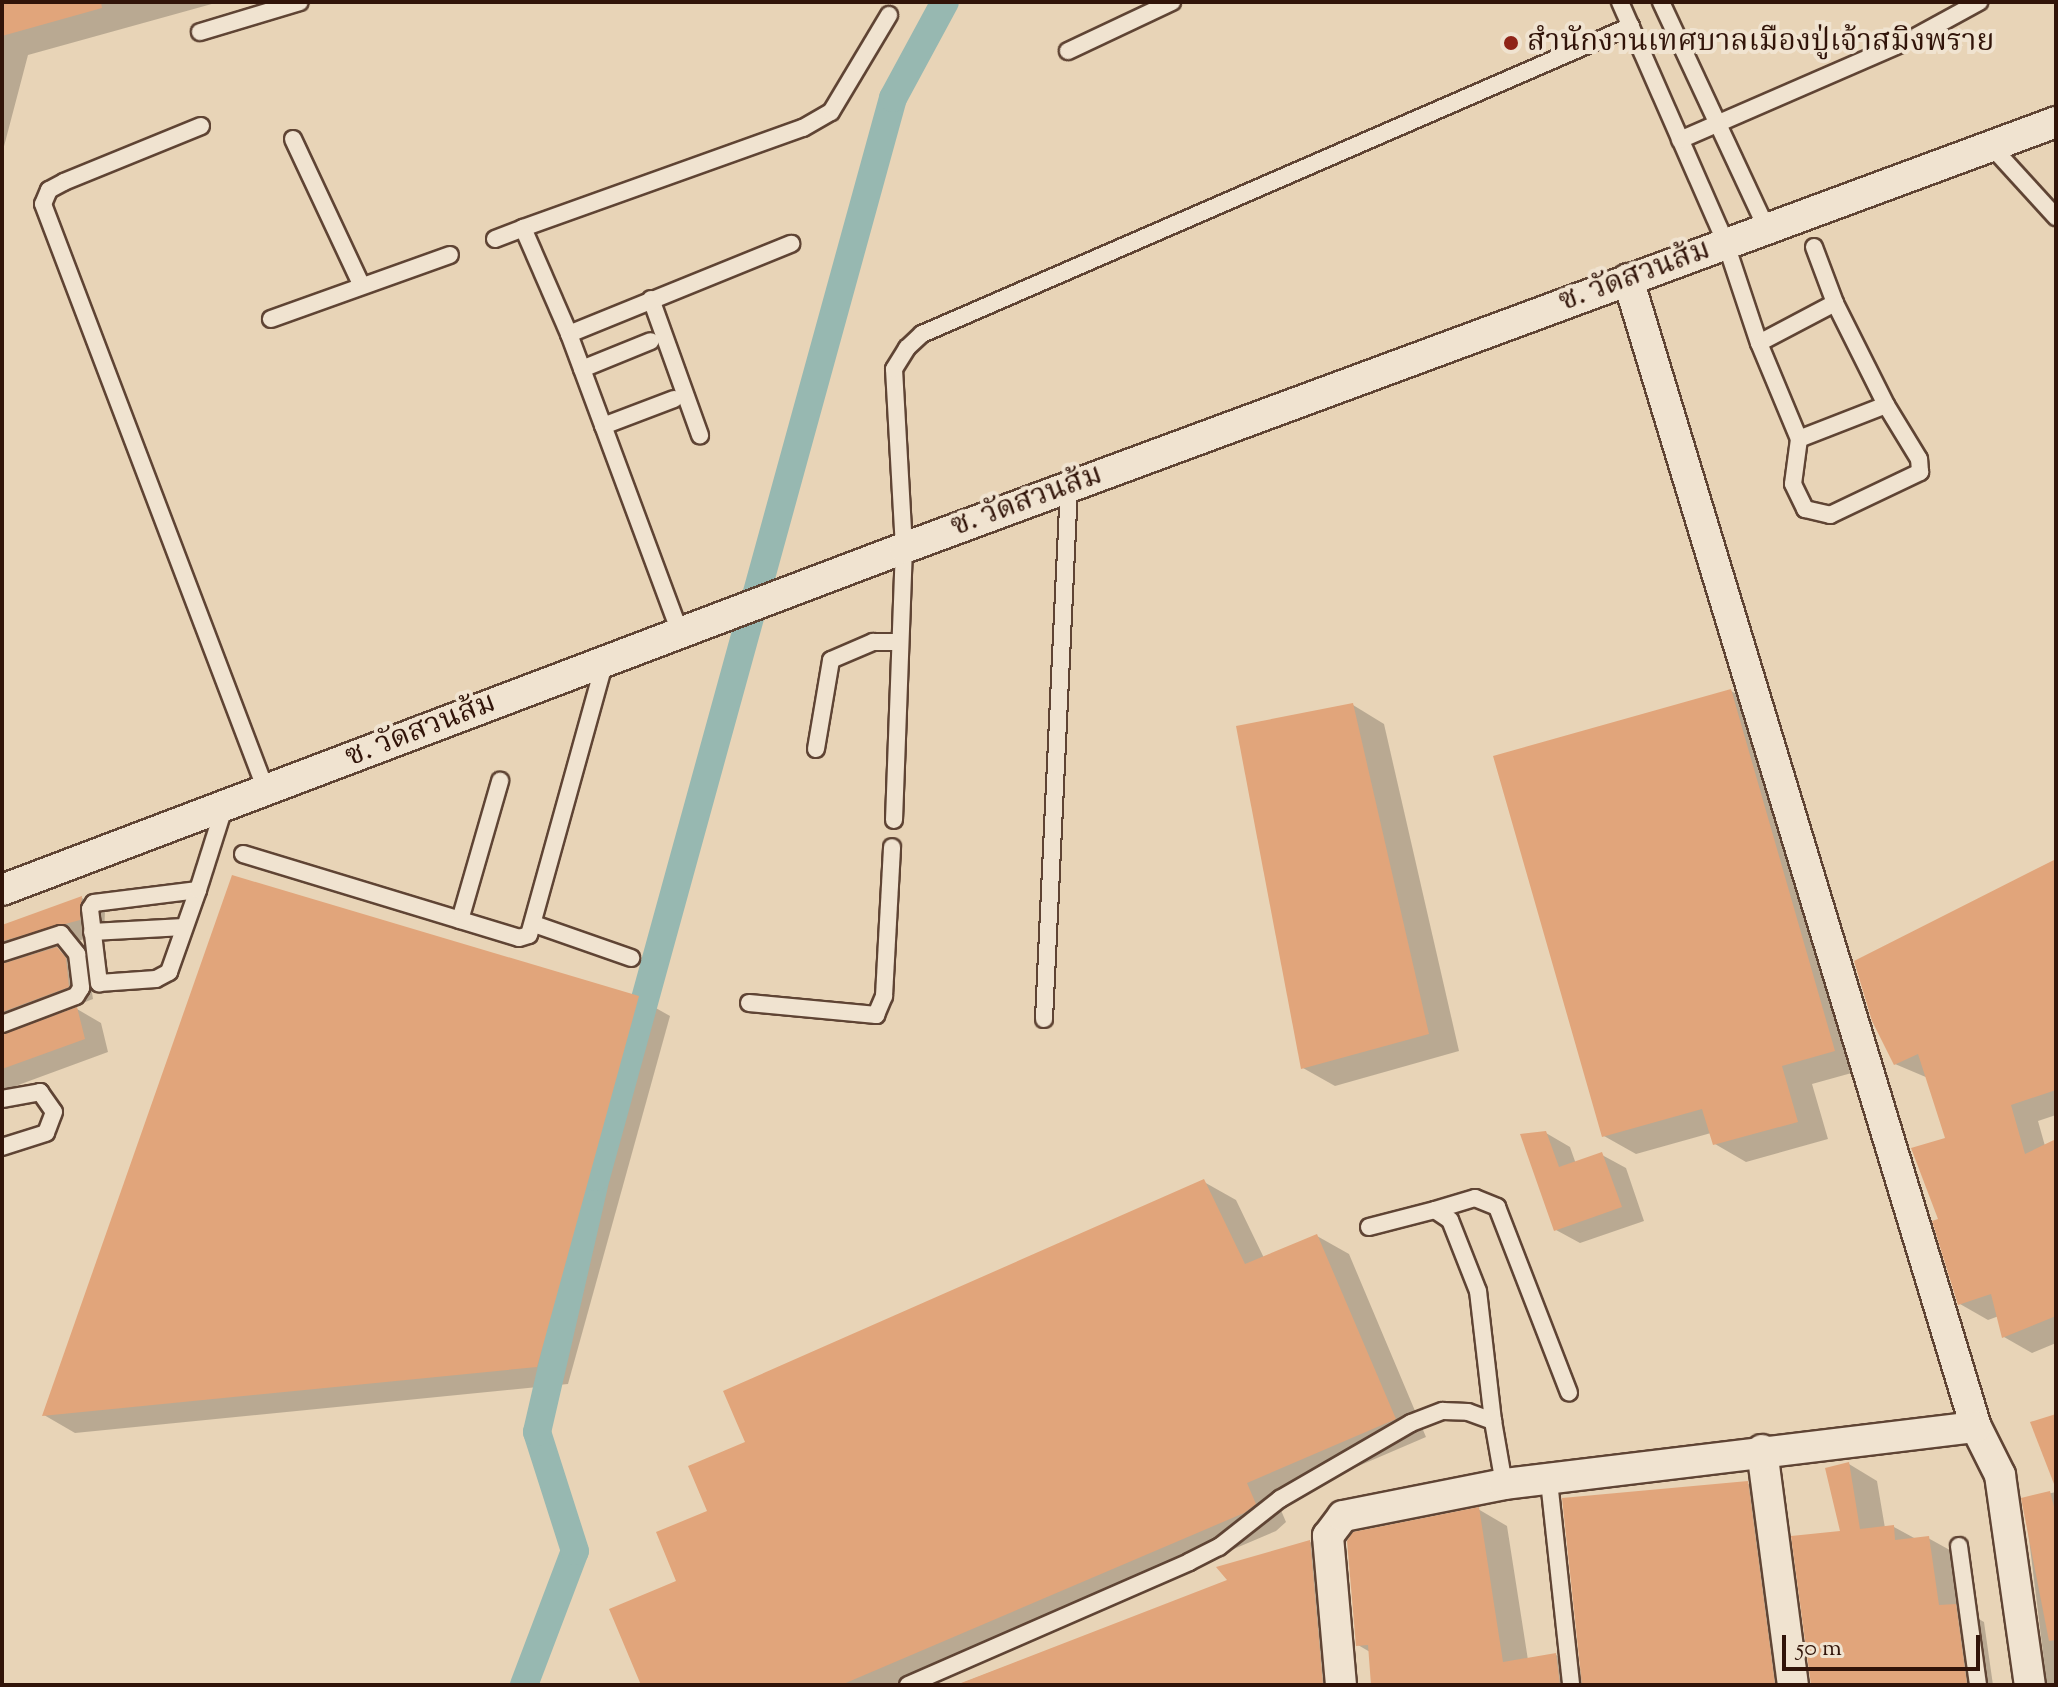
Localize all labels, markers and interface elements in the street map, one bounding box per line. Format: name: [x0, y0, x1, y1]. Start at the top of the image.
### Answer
place label: สำนักงานเทศบาลเมืองปู่เจ้าสมิงพราย: [1527, 25, 1994, 61]
marker: สำนักงานเทศบาลเมืองปู่เจ้าสมิงพราย: [1502, 34, 1520, 52]
street label: ซ. วัดสวนส้ม: [1554, 233, 1716, 321]
street label: ซ. วัดสวนส้ม: [946, 458, 1108, 546]
street label: ซ. วัดสวนส้ม: [341, 686, 501, 776]
scale bar: [1786, 1619, 1984, 1669]
text: 50 m: [1796, 1632, 1842, 1666]

